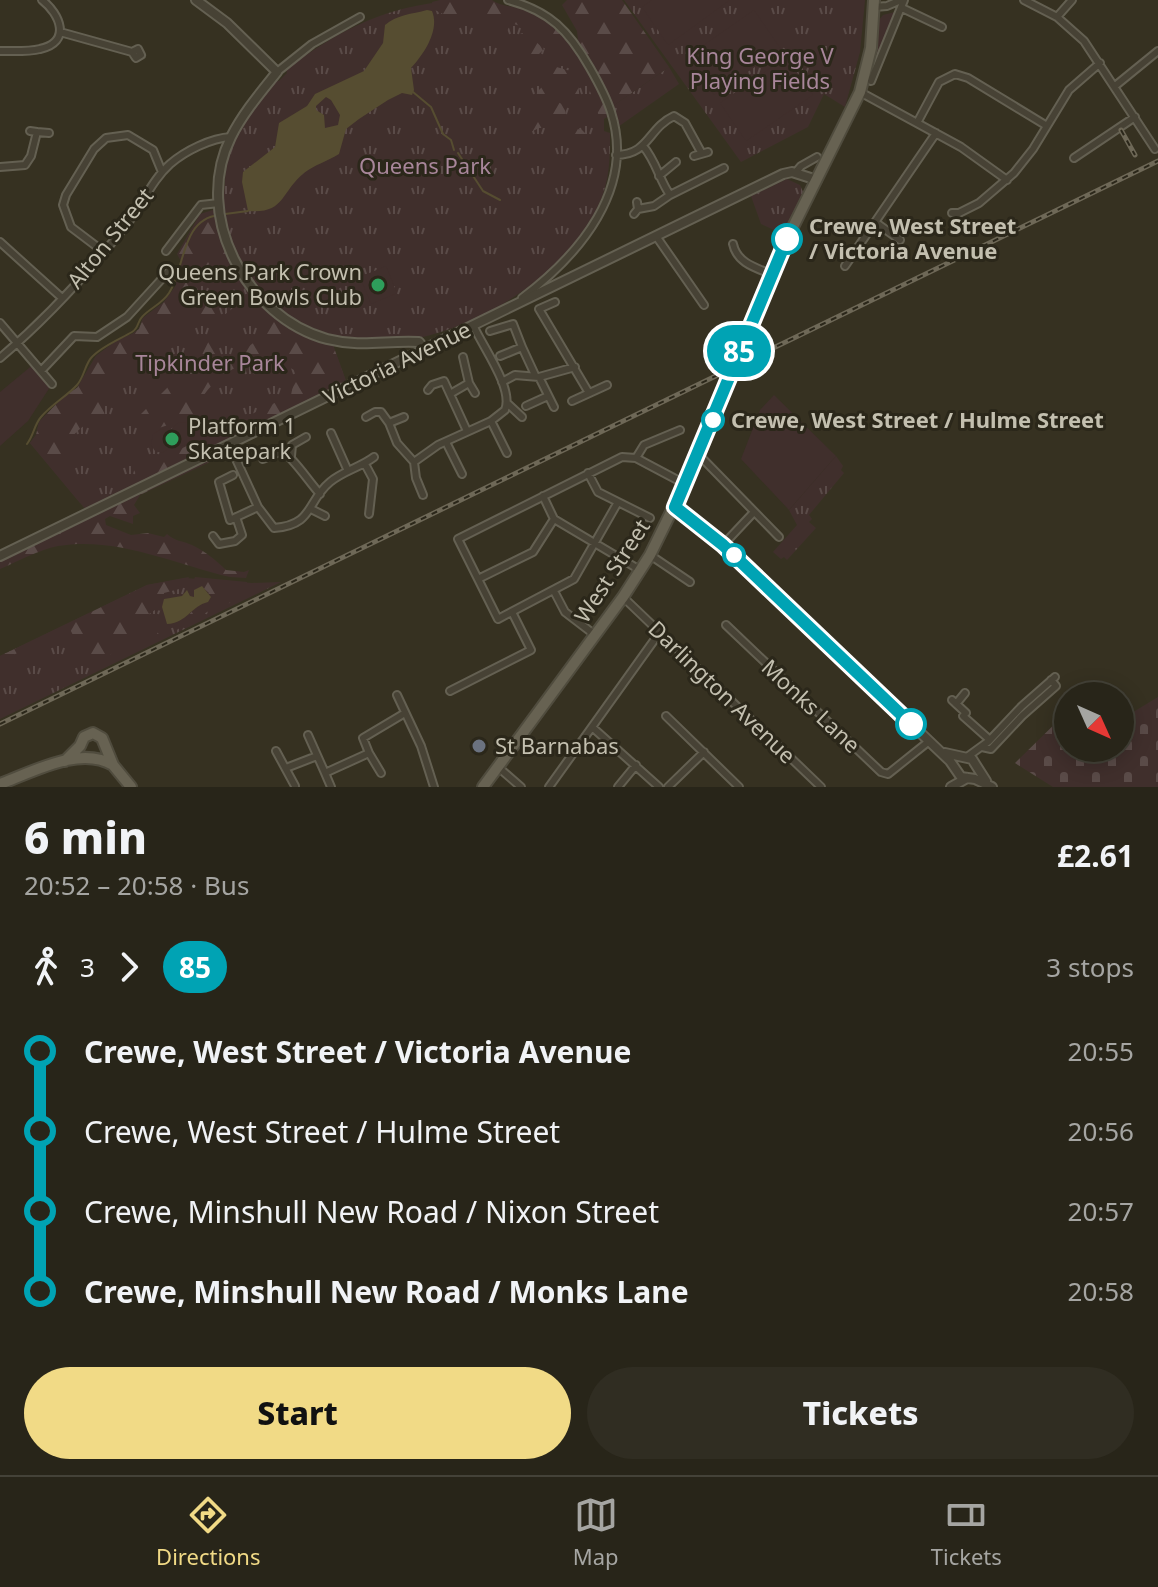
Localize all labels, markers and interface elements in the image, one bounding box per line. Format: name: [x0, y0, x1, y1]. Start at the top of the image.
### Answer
park label: King George V Playing Fields: [686, 40, 835, 95]
park label: Queens Park: [359, 150, 491, 180]
street label: Alton Street: [59, 181, 159, 294]
place label: Crewe, West Street / Victoria Avenue: [809, 210, 1016, 265]
marker: Crewe, West Street / Victoria Avenue: [772, 224, 802, 254]
place label: Queens Park Crown Green Bowls Club: [158, 256, 362, 311]
marker: Queens Park Crown Green Bowls Club: [369, 276, 387, 294]
street label: Victoria Avenue: [318, 313, 475, 411]
line badge: 85: [703, 325, 775, 377]
text: 85: [723, 332, 755, 370]
park label: Tipkinder Park: [135, 347, 285, 377]
place label: Crewe, West Street / Hulme Street: [731, 404, 1104, 434]
marker: Crewe, West Street / Hulme Street: [702, 409, 724, 431]
place label: Platform 1 Skatepark: [188, 410, 296, 465]
marker: Platform 1 Skatepark: [163, 430, 181, 448]
street label: West Street: [566, 513, 656, 628]
unlabelled marker: [723, 544, 745, 566]
street label: Darlington Avenue: [643, 613, 803, 769]
street label: Monks Lane: [756, 652, 868, 759]
north arrow: [1054, 682, 1134, 762]
map controls: [1054, 682, 1134, 762]
unlabelled marker: [896, 709, 926, 739]
place label: St Barnabas: [495, 730, 619, 760]
marker: St Barnabas: [470, 737, 488, 755]
text: 6 min: [24, 807, 147, 867]
text: £2.61: [1057, 835, 1134, 876]
text: 20:52 – 20:58 · Bus: [24, 867, 249, 903]
icon: walk: [24, 945, 68, 989]
icon: forward: [107, 945, 151, 989]
text: 85: [179, 948, 211, 986]
text: 3: [80, 949, 95, 985]
text: 3 stops: [1046, 949, 1134, 985]
text: Crewe, West Street / Victoria Avenue: [84, 1031, 631, 1072]
text: 20:55: [1068, 1033, 1134, 1069]
text: Crewe, West Street / Hulme Street: [84, 1111, 560, 1152]
text: 20:56: [1068, 1113, 1134, 1149]
text: Crewe, Minshull New Road / Nixon Street: [84, 1191, 659, 1232]
text: 20:57: [1068, 1193, 1134, 1229]
text: Crewe, Minshull New Road / Monks Lane: [84, 1271, 689, 1312]
text: 20:58: [1068, 1273, 1134, 1309]
button: Start: [24, 1367, 571, 1459]
button: Tickets: [587, 1367, 1134, 1459]
tab: Directions: [156, 1493, 261, 1571]
tab: Map: [573, 1493, 619, 1571]
tab: Tickets: [931, 1493, 1002, 1571]

